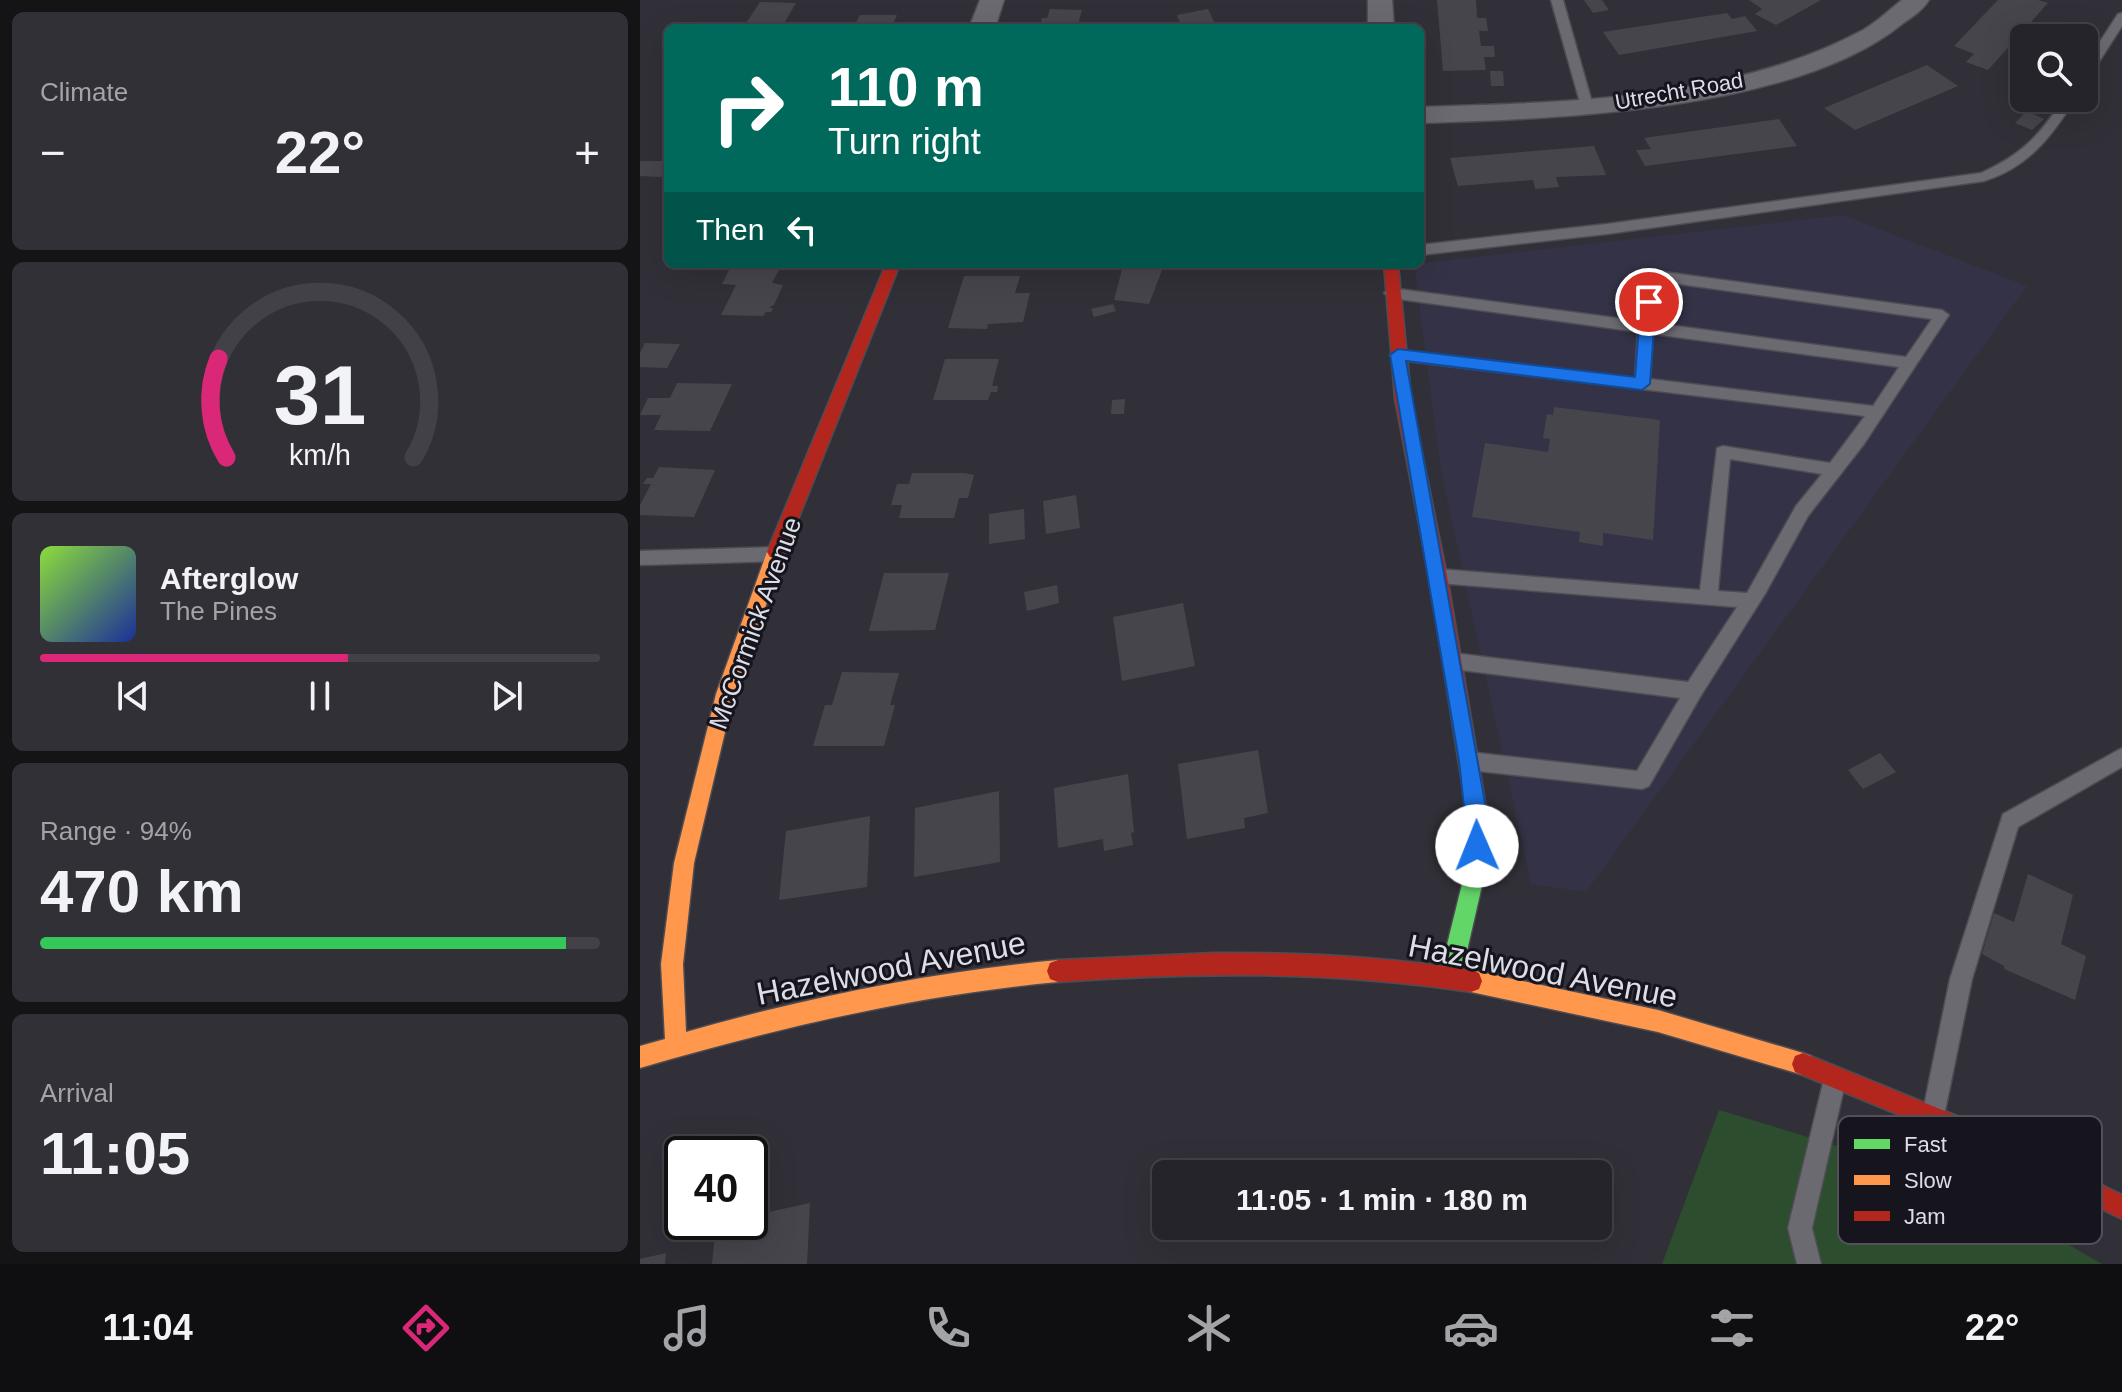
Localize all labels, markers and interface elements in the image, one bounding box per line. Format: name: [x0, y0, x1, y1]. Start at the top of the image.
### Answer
map controls: [2010, 24, 2098, 112]
button: search: [2010, 24, 2098, 112]
text: 110 m: [828, 55, 984, 118]
icon: right: [696, 56, 800, 160]
street label: Utrecht Road: [1613, 67, 1745, 115]
text: Climate: [40, 77, 128, 107]
text: 22°: [275, 119, 365, 186]
text: Turn right: [828, 121, 981, 162]
text: −: [40, 128, 66, 177]
text: +: [574, 128, 600, 177]
icon: left: [780, 208, 824, 252]
text: Then: [696, 213, 764, 246]
pin: [1615, 268, 1683, 336]
icon: arrive: [1627, 280, 1671, 324]
text: 31: [274, 348, 366, 441]
text: km/h: [289, 439, 351, 471]
street label: McCormick Avenue: [703, 513, 807, 733]
text: Afterglow: [160, 562, 298, 595]
text: The Pines: [160, 596, 277, 626]
icon: previous: [111, 674, 155, 718]
icon: pause: [298, 674, 342, 718]
icon: next: [485, 674, 529, 718]
position arrow: [1435, 804, 1519, 888]
text: Range · 94%: [40, 816, 192, 846]
text: 470 km: [40, 858, 244, 925]
street label: Hazelwood Avenue: [753, 924, 1029, 1012]
street label: Hazelwood Avenue: [1405, 927, 1681, 1015]
text: Arrival: [40, 1078, 114, 1108]
legend: [1838, 1116, 2102, 1244]
text: 11:05: [40, 1120, 190, 1187]
text: Fast: [1904, 1132, 1947, 1157]
speed limit sign: 40: [664, 1136, 768, 1240]
text: Slow: [1904, 1168, 1952, 1193]
text: 11:05 · 1 min · 180 m: [1236, 1183, 1528, 1216]
text: Jam: [1904, 1204, 1946, 1229]
icon: directions: [398, 1300, 454, 1356]
icon: music: [659, 1300, 715, 1356]
icon: phone: [920, 1300, 976, 1356]
icon: climate: [1181, 1300, 1237, 1356]
icon: car: [1443, 1300, 1499, 1356]
icon: filters: [1704, 1300, 1760, 1356]
text: 11:04: [103, 1307, 193, 1348]
text: 22°: [1965, 1307, 2019, 1348]

